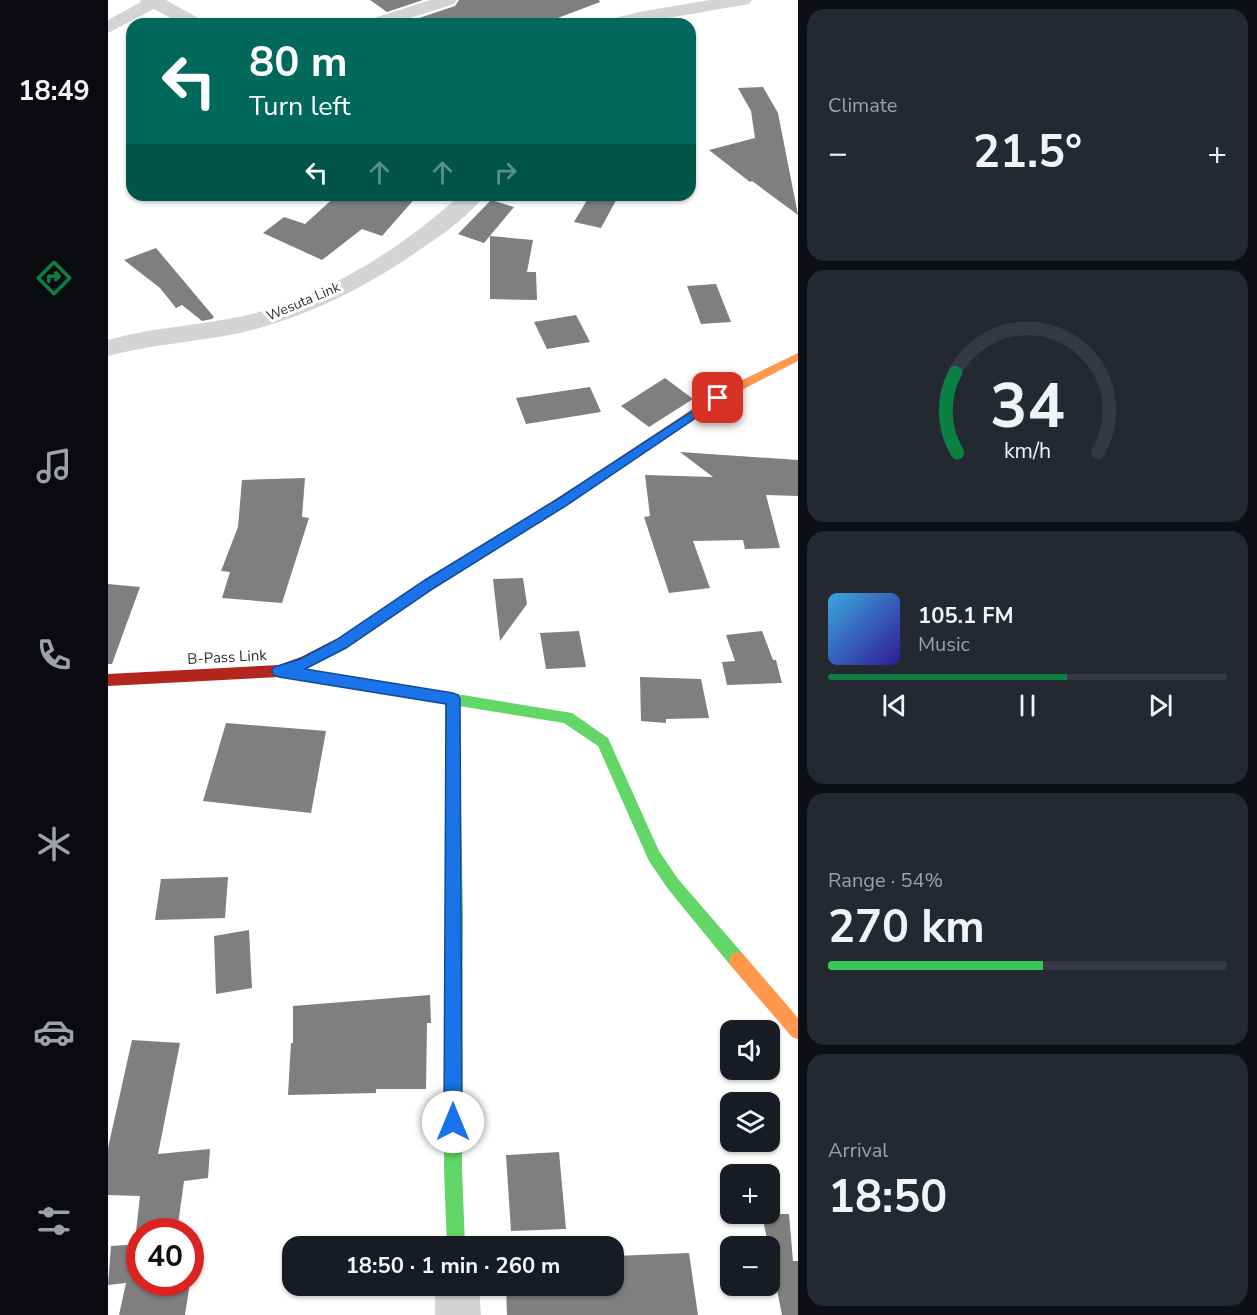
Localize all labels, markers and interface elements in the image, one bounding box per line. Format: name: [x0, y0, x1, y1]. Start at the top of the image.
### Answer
text: 80 m: [249, 34, 348, 91]
icon: left: [150, 42, 228, 120]
text: 18:49: [18, 73, 90, 110]
text: Turn left: [249, 88, 350, 125]
text: Climate: [828, 92, 897, 119]
text: 21.5°: [973, 122, 1082, 183]
text: −: [828, 131, 848, 176]
text: +: [1207, 131, 1227, 176]
icon: left: [300, 156, 333, 189]
icon: ahead: [363, 156, 396, 189]
icon: ahead: [426, 156, 459, 189]
icon: right: [489, 156, 522, 189]
icon: directions: [33, 257, 75, 299]
street label: Wesuta Link: [263, 277, 344, 326]
text: 34: [990, 364, 1065, 449]
pin: [692, 372, 743, 423]
icon: arrive: [701, 381, 734, 414]
text: km/h: [1004, 437, 1051, 467]
icon: music: [33, 445, 75, 487]
text: 105.1 FM: [918, 601, 1014, 631]
text: Music: [918, 631, 970, 658]
icon: phone: [33, 634, 75, 676]
street label: B-Pass Link: [187, 645, 268, 669]
icon: previous: [878, 689, 911, 722]
icon: pause: [1011, 689, 1044, 722]
icon: next: [1144, 689, 1177, 722]
icon: climate: [33, 823, 75, 865]
text: Range · 54%: [828, 867, 943, 894]
text: 270 km: [828, 897, 985, 958]
icon: car: [33, 1011, 75, 1053]
map controls: [720, 1020, 780, 1296]
button: sound: [720, 1020, 780, 1080]
position arrow: [421, 1090, 485, 1154]
button: layers: [720, 1092, 780, 1152]
text: Arrival: [828, 1137, 888, 1164]
button: +: [720, 1164, 780, 1224]
text: 18:50: [828, 1167, 947, 1228]
icon: filters: [33, 1200, 75, 1242]
speed limit sign: 40: [126, 1218, 204, 1296]
button: −: [720, 1236, 780, 1296]
text: 18:50 · 1 min · 260 m: [346, 1251, 560, 1281]

